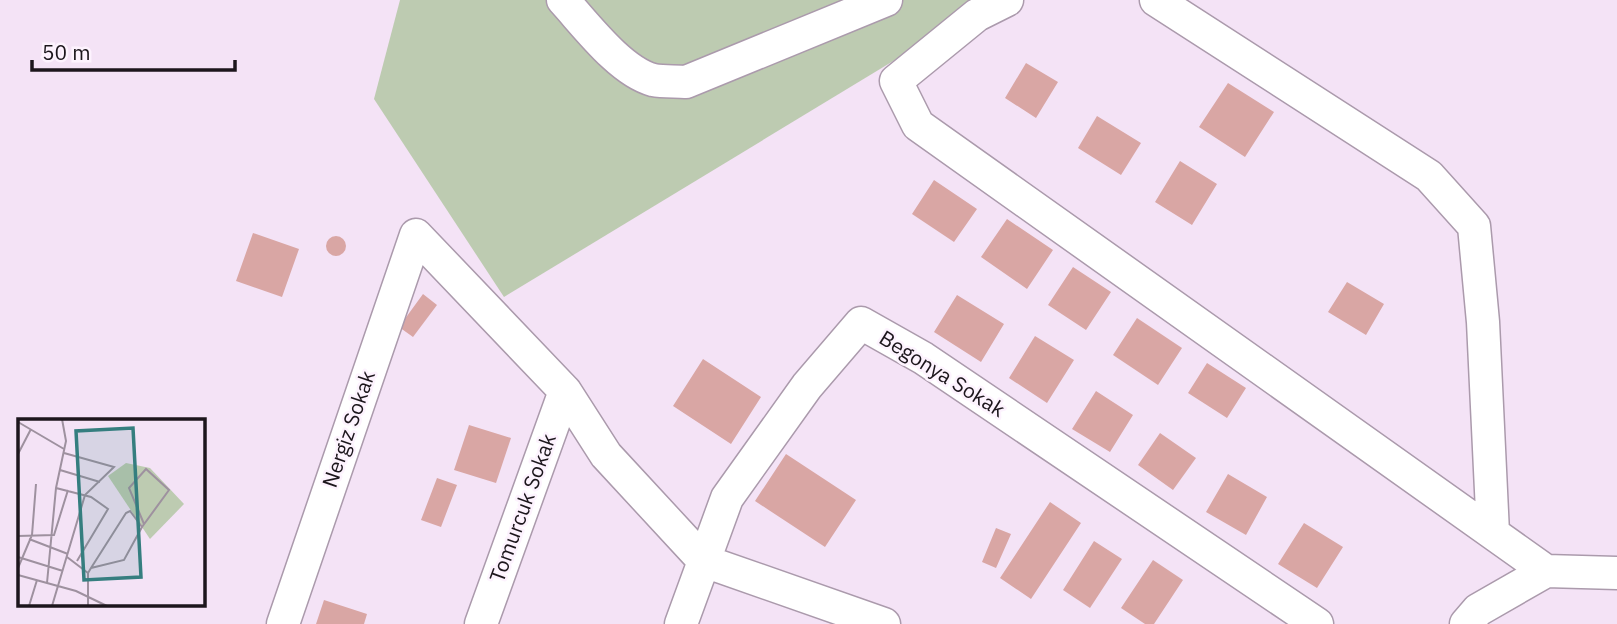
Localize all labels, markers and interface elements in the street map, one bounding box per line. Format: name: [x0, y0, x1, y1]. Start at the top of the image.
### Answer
scale bar: [32, 28, 234, 72]
text: 50 m: [42, 38, 91, 66]
street label: Begonya Sokak: [874, 323, 1011, 423]
street label: Nergiz Sokak: [315, 367, 381, 491]
inset map: [18, 419, 205, 606]
street label: Tomurcuk Sokak: [482, 430, 562, 586]

